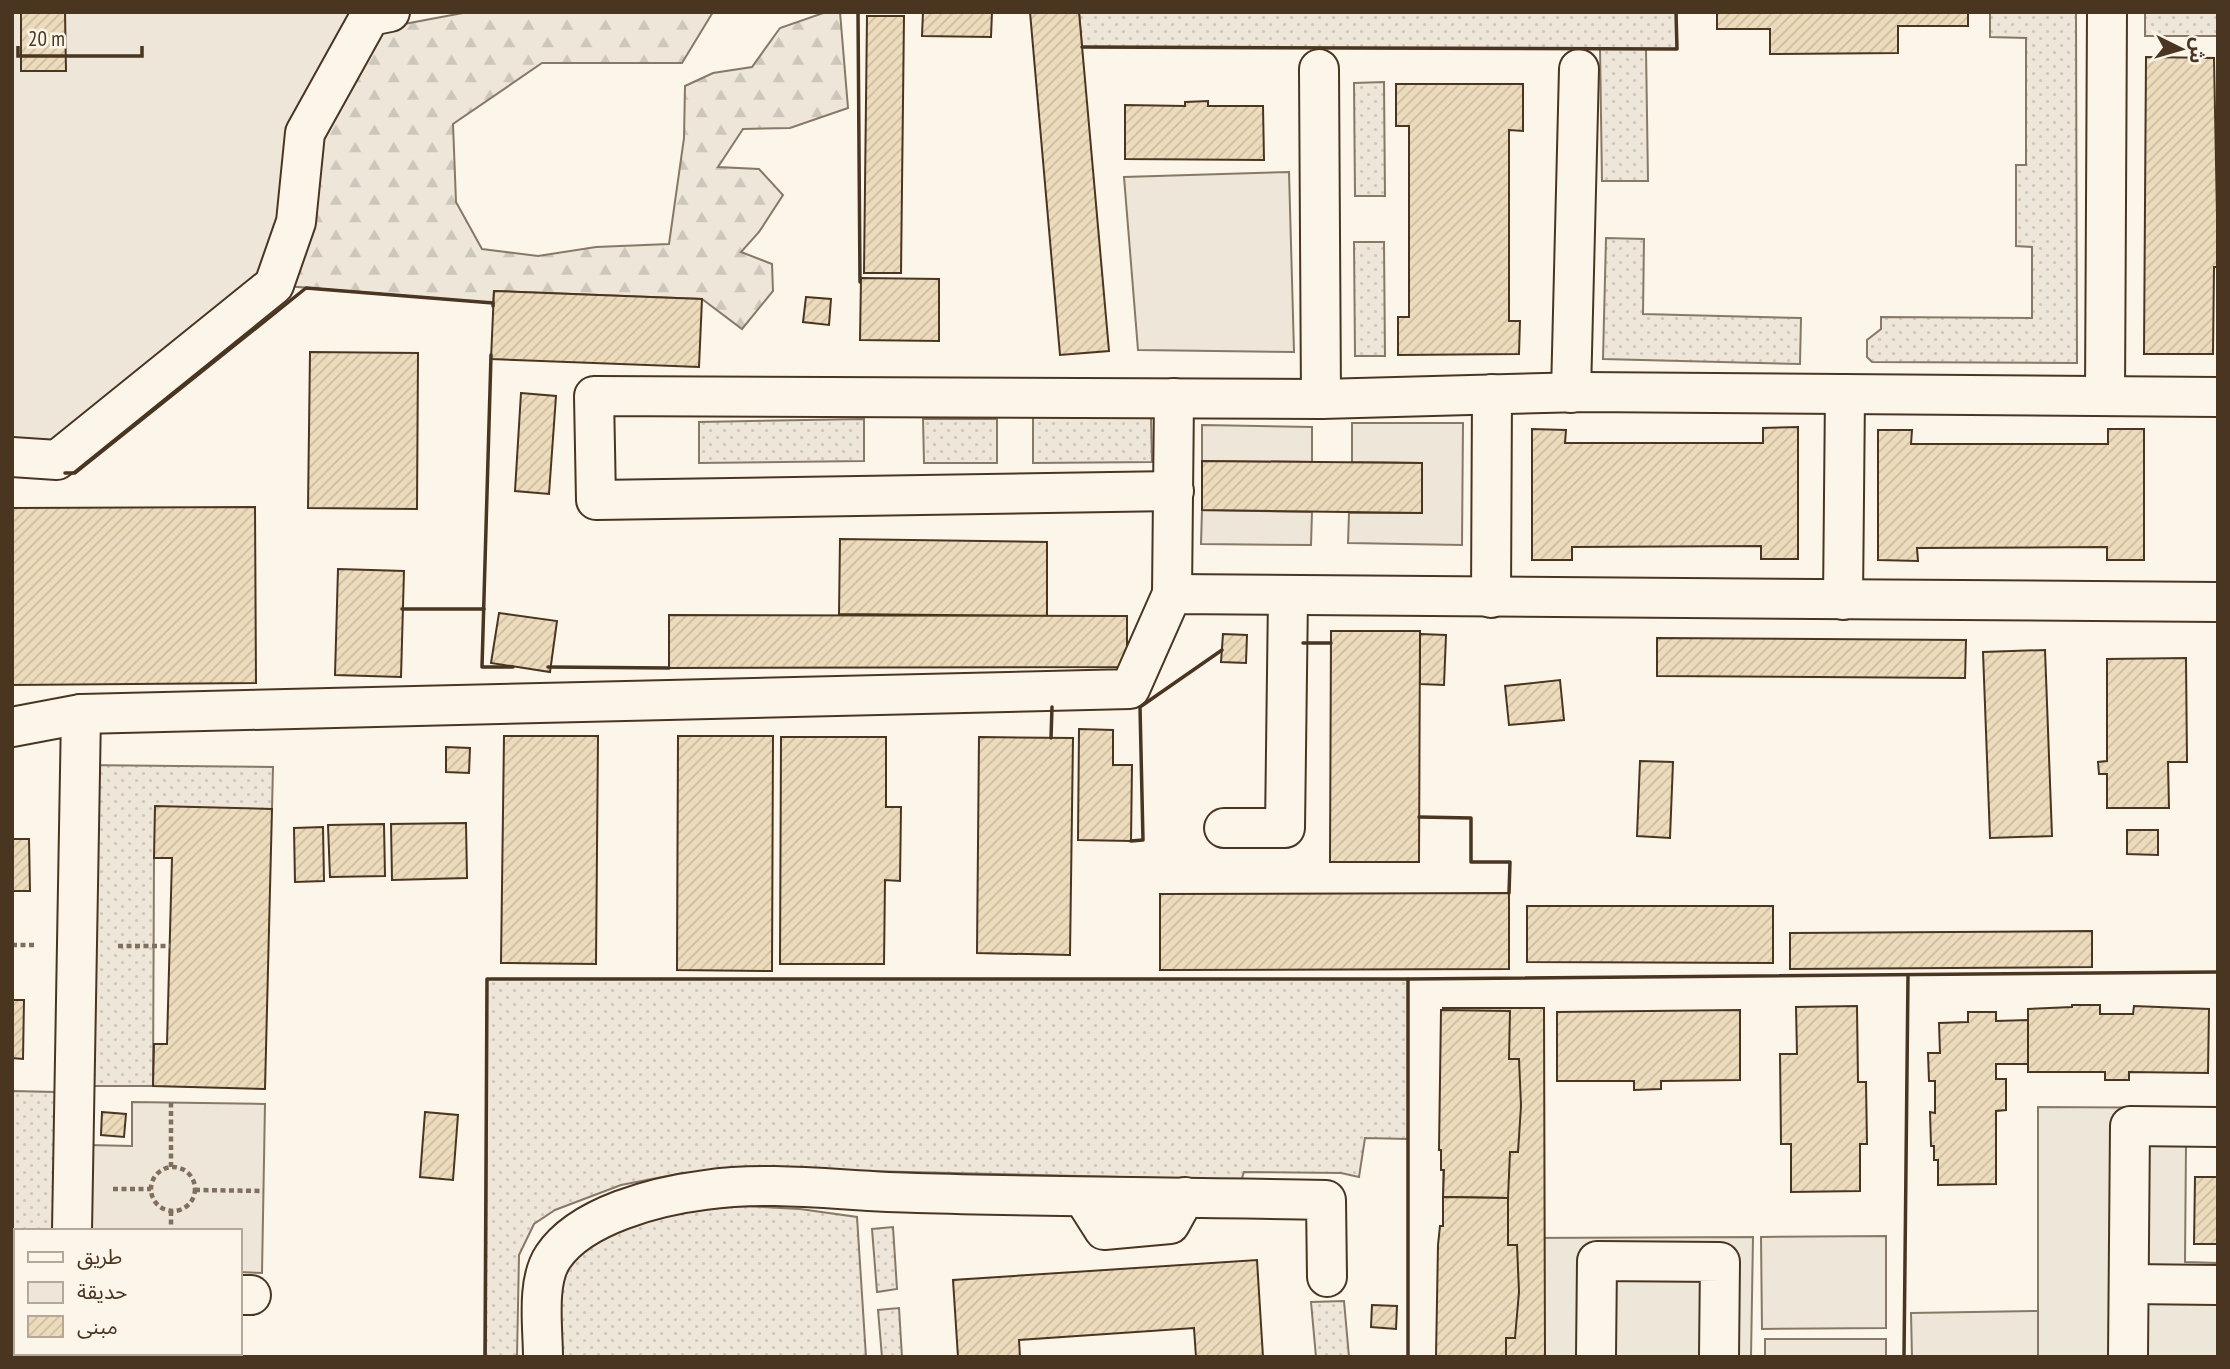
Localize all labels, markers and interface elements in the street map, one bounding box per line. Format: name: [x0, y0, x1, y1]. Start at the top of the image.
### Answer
scale bar: [18, 14, 142, 58]
north arrow: [2146, 14, 2216, 84]
text: 20 m: [28, 25, 65, 52]
text: ش: [2185, 36, 2211, 64]
legend: [14, 1229, 242, 1355]
text: طريق: [77, 1243, 122, 1270]
text: حديقة: [77, 1278, 127, 1305]
text: مبنى: [77, 1313, 118, 1340]

